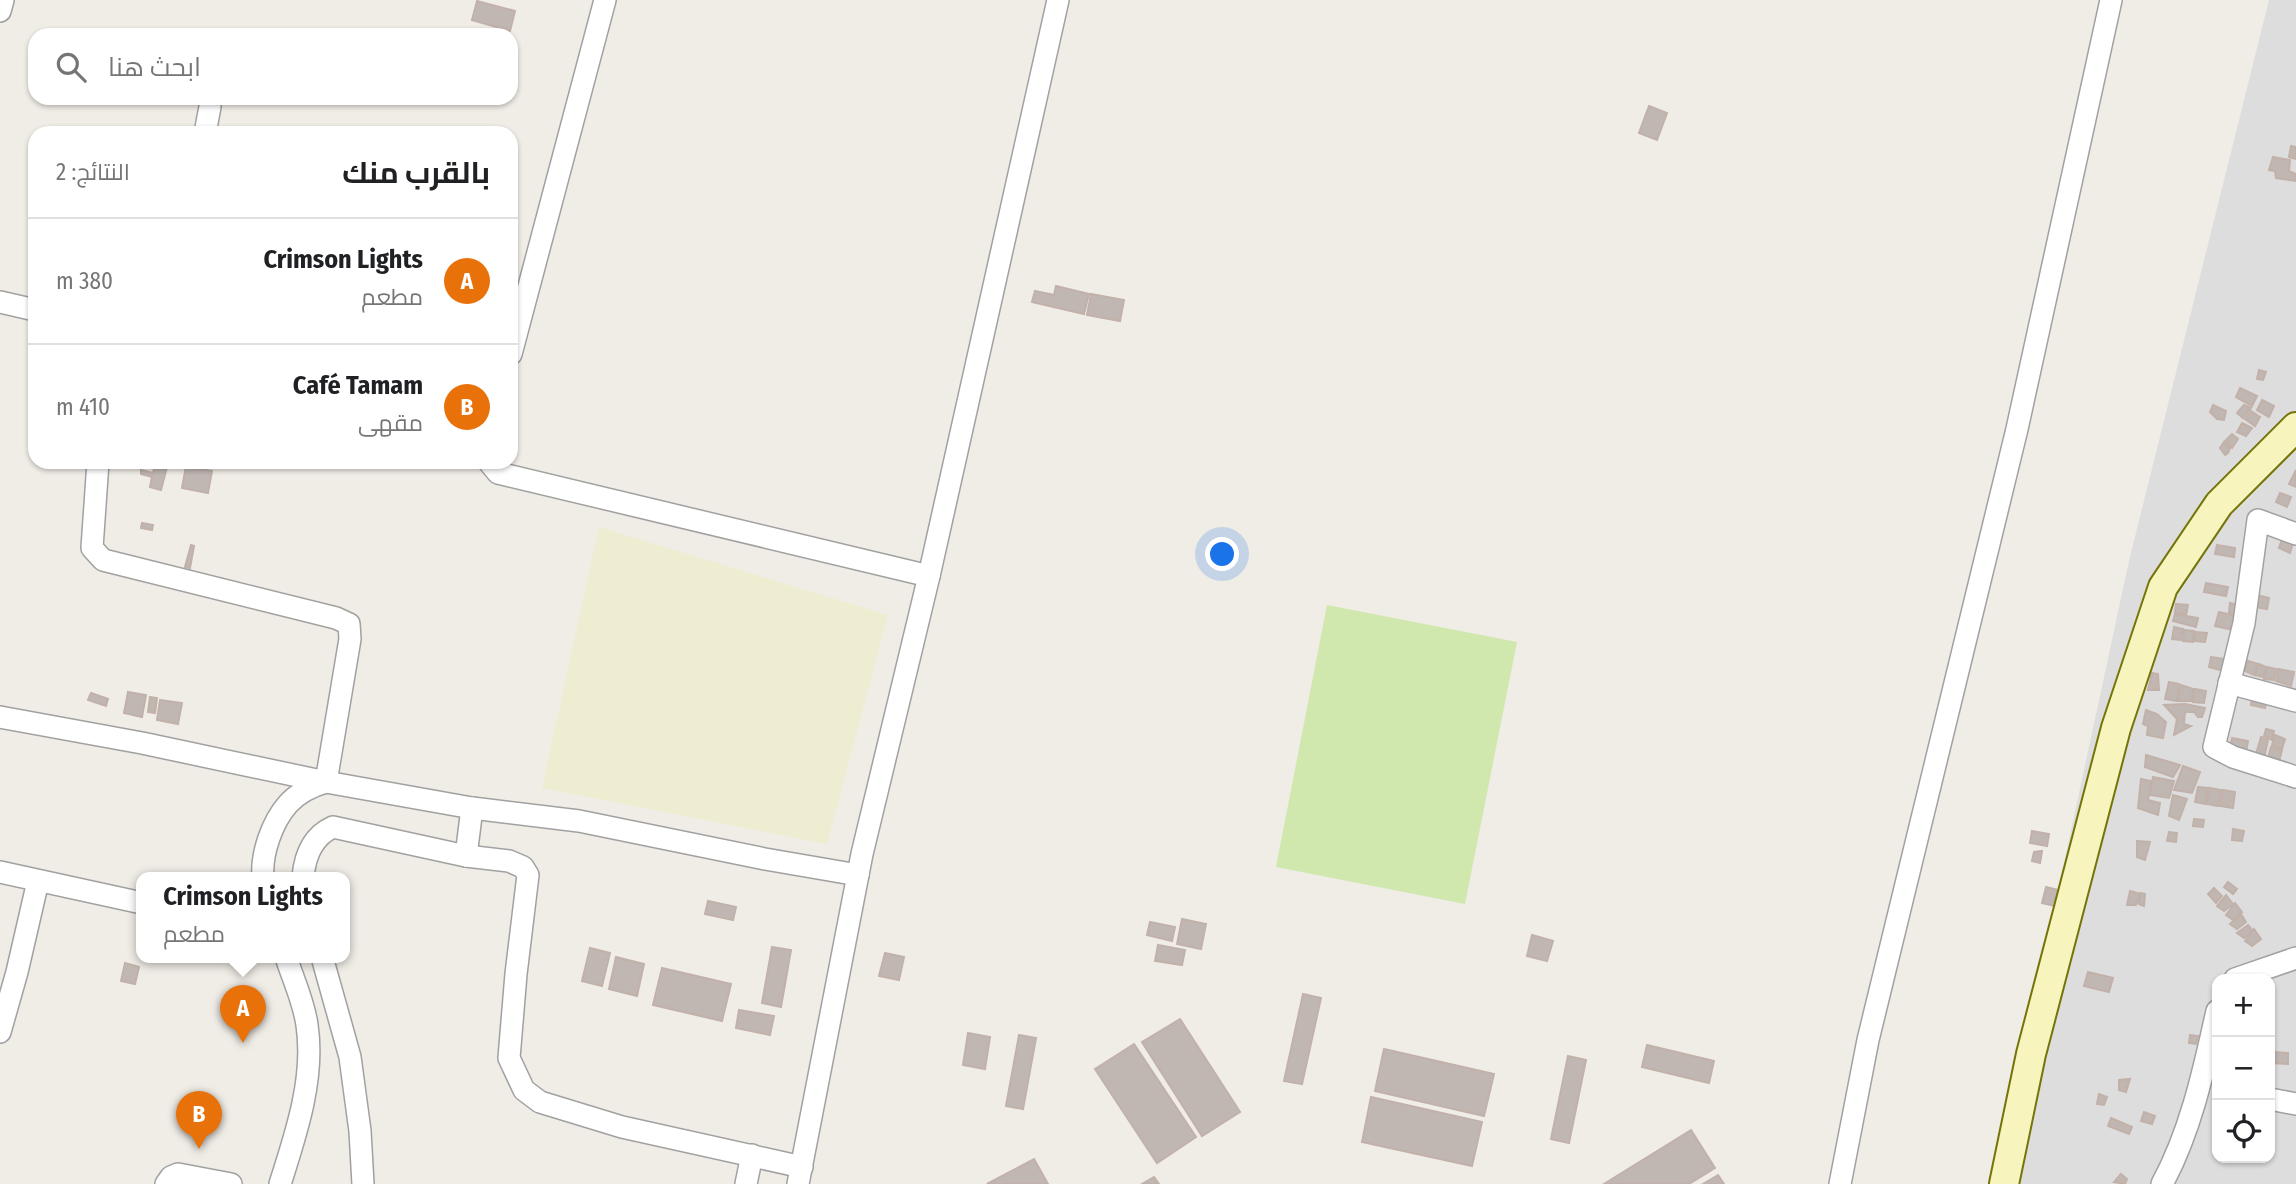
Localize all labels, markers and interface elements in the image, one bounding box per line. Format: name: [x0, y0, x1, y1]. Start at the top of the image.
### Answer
search box: [28, 28, 518, 105]
icon: search: [52, 48, 90, 86]
text: ابحث هنا: [108, 52, 201, 83]
text: بالقرب منك: [342, 155, 490, 191]
text: النتائج: 2: [56, 158, 130, 186]
text: Crimson Lights: [263, 244, 423, 275]
text: 380 m: [56, 267, 113, 295]
text: A: [461, 267, 473, 295]
text: مطعم: [361, 283, 423, 311]
text: Café Tamam: [293, 370, 423, 401]
text: 410 m: [56, 393, 110, 421]
text: B: [461, 393, 473, 421]
text: مقهى: [358, 409, 423, 437]
your location: [1205, 537, 1239, 571]
popup: [136, 872, 350, 963]
text: Crimson Lights: [163, 881, 323, 912]
text: مطعم: [163, 920, 225, 948]
map controls: [2212, 974, 2275, 1163]
button: +: [2212, 974, 2275, 1037]
pin: A: [220, 985, 266, 1043]
button: −: [2212, 1037, 2275, 1100]
pin: B: [176, 1091, 222, 1149]
button: locate: [2212, 1100, 2275, 1163]

